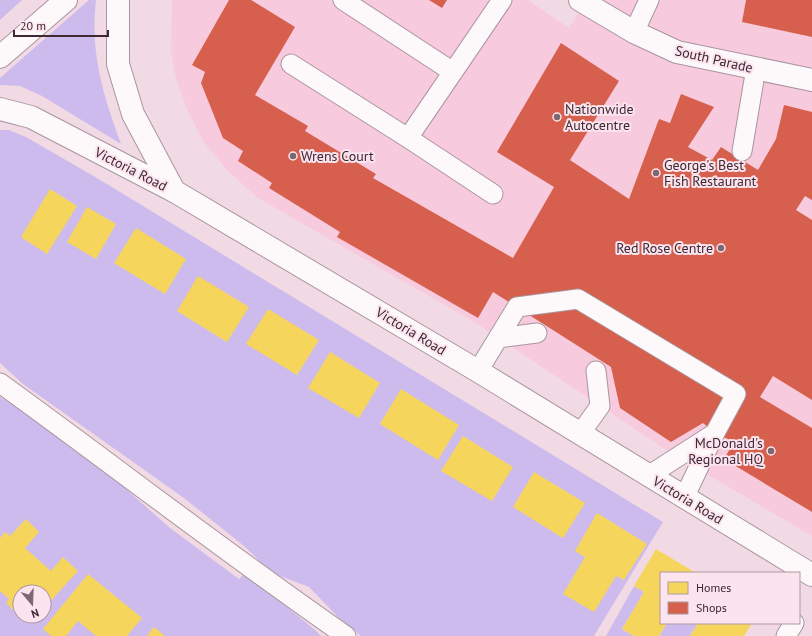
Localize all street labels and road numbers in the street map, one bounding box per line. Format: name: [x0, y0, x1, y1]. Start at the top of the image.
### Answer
street label: South Parade: [673, 41, 755, 77]
street label: Victoria Road: [91, 143, 170, 195]
street label: Victoria Road: [372, 302, 449, 359]
street label: Victoria Road: [649, 471, 726, 528]

